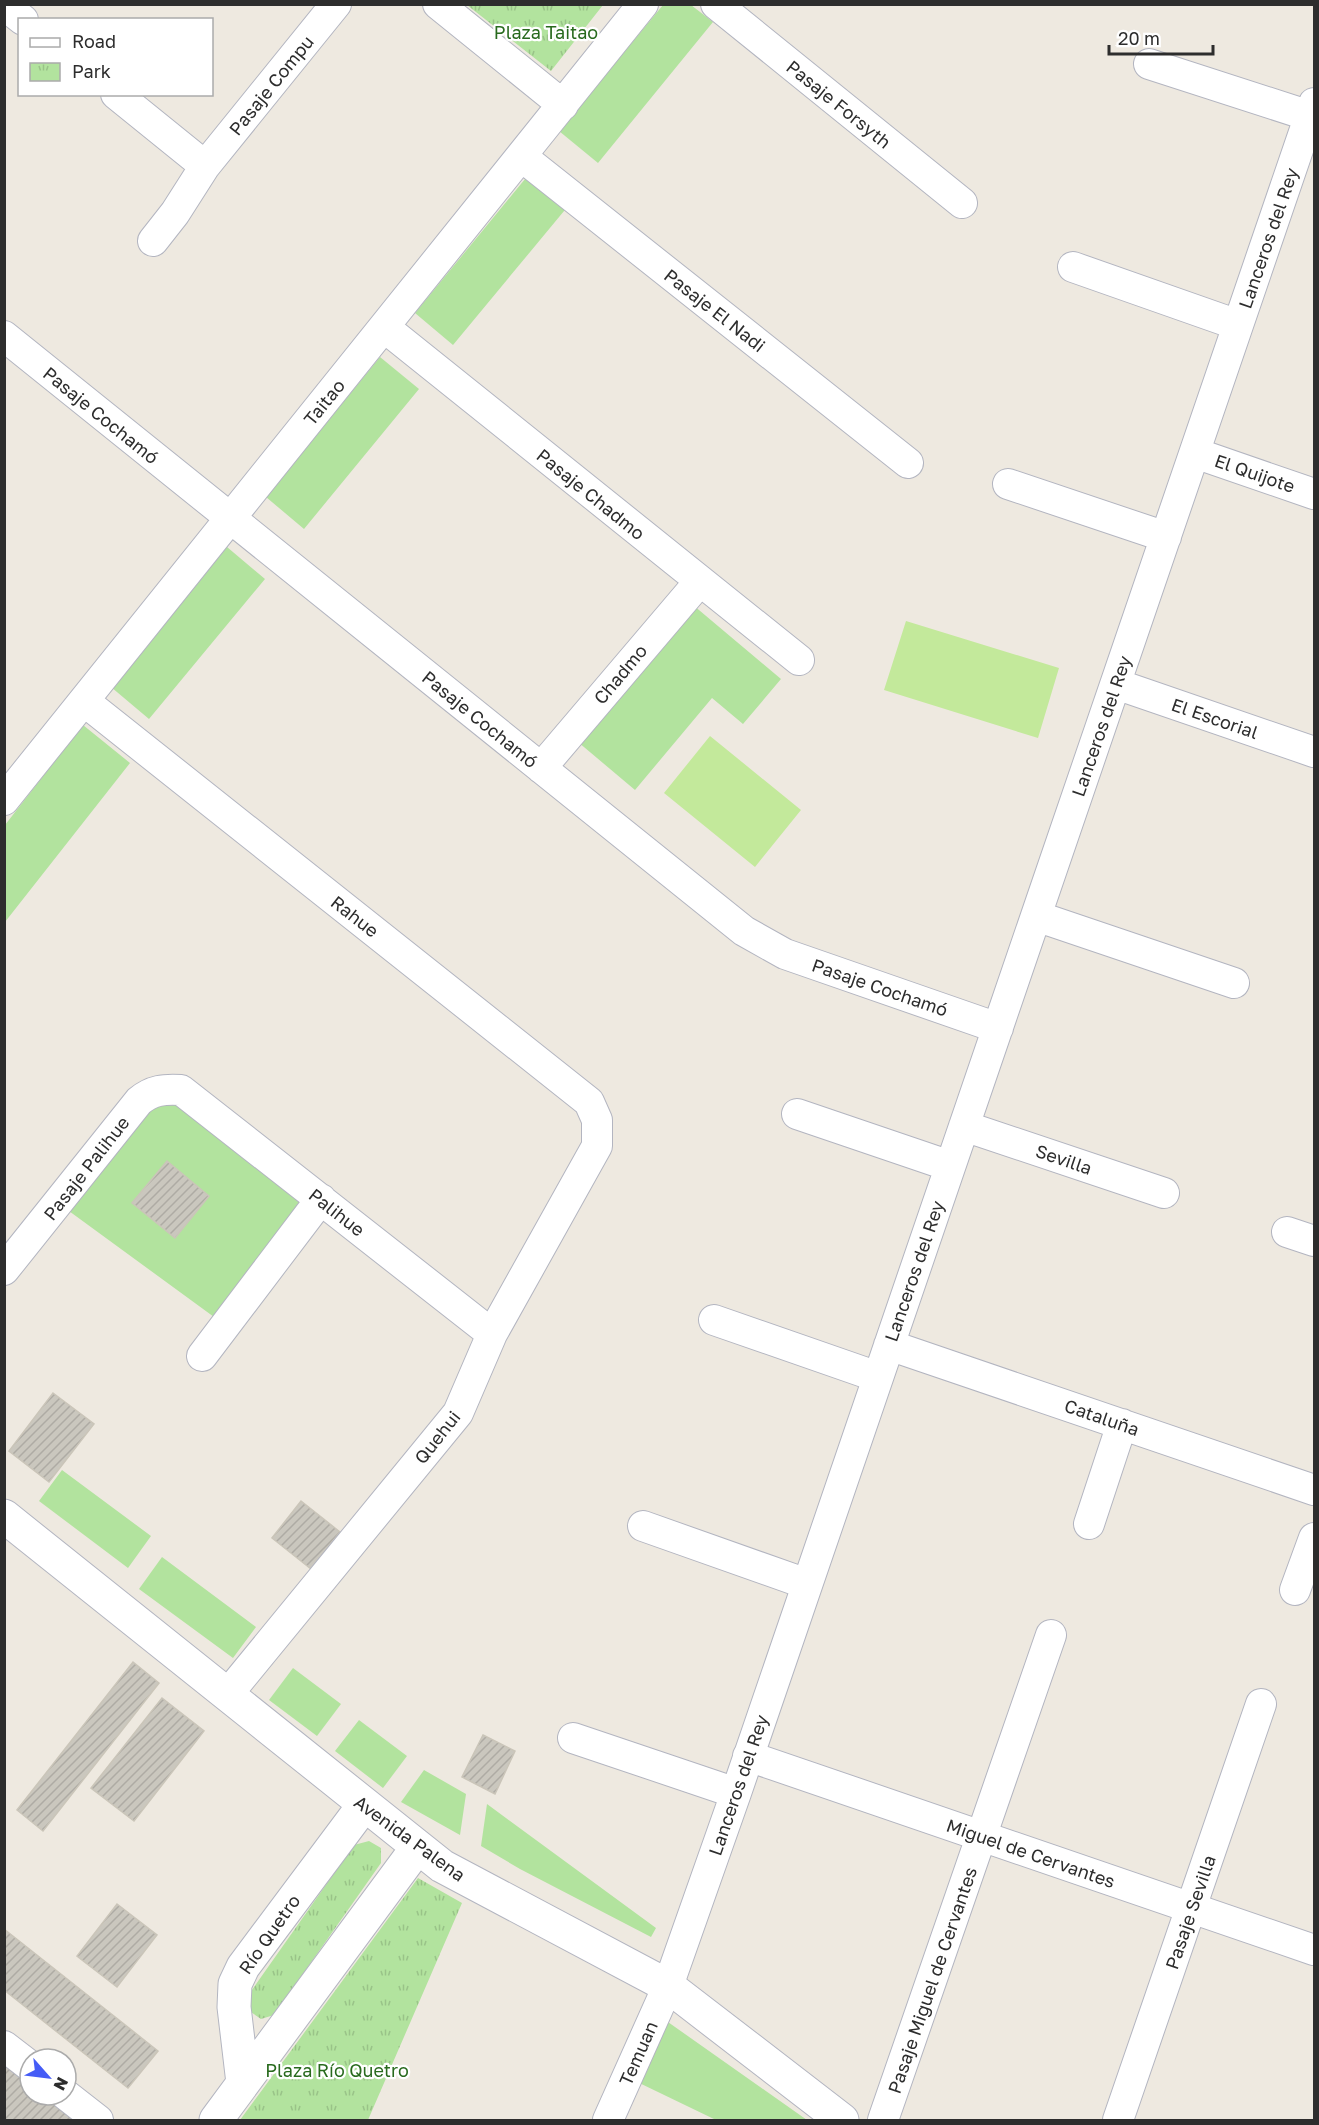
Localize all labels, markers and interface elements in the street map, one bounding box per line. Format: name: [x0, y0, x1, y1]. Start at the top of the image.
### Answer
legend: [18, 18, 213, 96]
scale bar: [1109, 18, 1212, 56]
park label: Plaza Taitao: [494, 21, 598, 43]
text: 20 m: [1118, 27, 1160, 49]
text: Road: [72, 30, 116, 52]
street label: Pasaje Compu: [224, 31, 318, 139]
street label: Pasaje Forsyth: [782, 55, 896, 153]
text: Park: [72, 60, 111, 82]
street label: Lanceros del Rey: [1234, 165, 1302, 311]
street label: Pasaje El Nadi: [660, 264, 770, 356]
street label: Pasaje Cochamó: [39, 362, 163, 468]
street label: Taitao: [299, 375, 349, 429]
street label: Pasaje Chadmo: [533, 444, 649, 544]
street label: El Quijote: [1212, 449, 1298, 497]
street label: Chadmo: [589, 640, 651, 708]
street label: Lanceros del Rey: [1067, 653, 1135, 799]
street label: Pasaje Cochamó: [418, 666, 542, 772]
street label: El Escorial: [1169, 693, 1261, 743]
street label: Rahue: [327, 891, 383, 941]
street label: Pasaje Cochamó: [809, 953, 951, 1021]
street label: Pasaje Palihue: [39, 1112, 133, 1224]
street label: Sevilla: [1033, 1139, 1095, 1179]
street label: Palihue: [305, 1183, 369, 1241]
street label: Lanceros del Rey: [880, 1198, 948, 1344]
street label: Cataluña: [1062, 1394, 1142, 1440]
street label: Quehui: [409, 1406, 465, 1468]
street label: Lanceros del Rey: [704, 1712, 772, 1858]
street label: Avenida Palena: [350, 1790, 470, 1886]
street label: Miguel de Cervantes: [944, 1814, 1118, 1892]
street label: Pasaje Sevilla: [1160, 1852, 1220, 1972]
street label: Pasaje Miguel de Cervantes: [883, 1864, 981, 2096]
street label: Río Quetro: [234, 1890, 304, 1978]
street label: Temuan: [614, 2017, 662, 2089]
north arrow: [18, 2047, 78, 2107]
park label: Plaza Río Quetro: [265, 2059, 409, 2081]
text: N: [50, 2074, 73, 2094]

